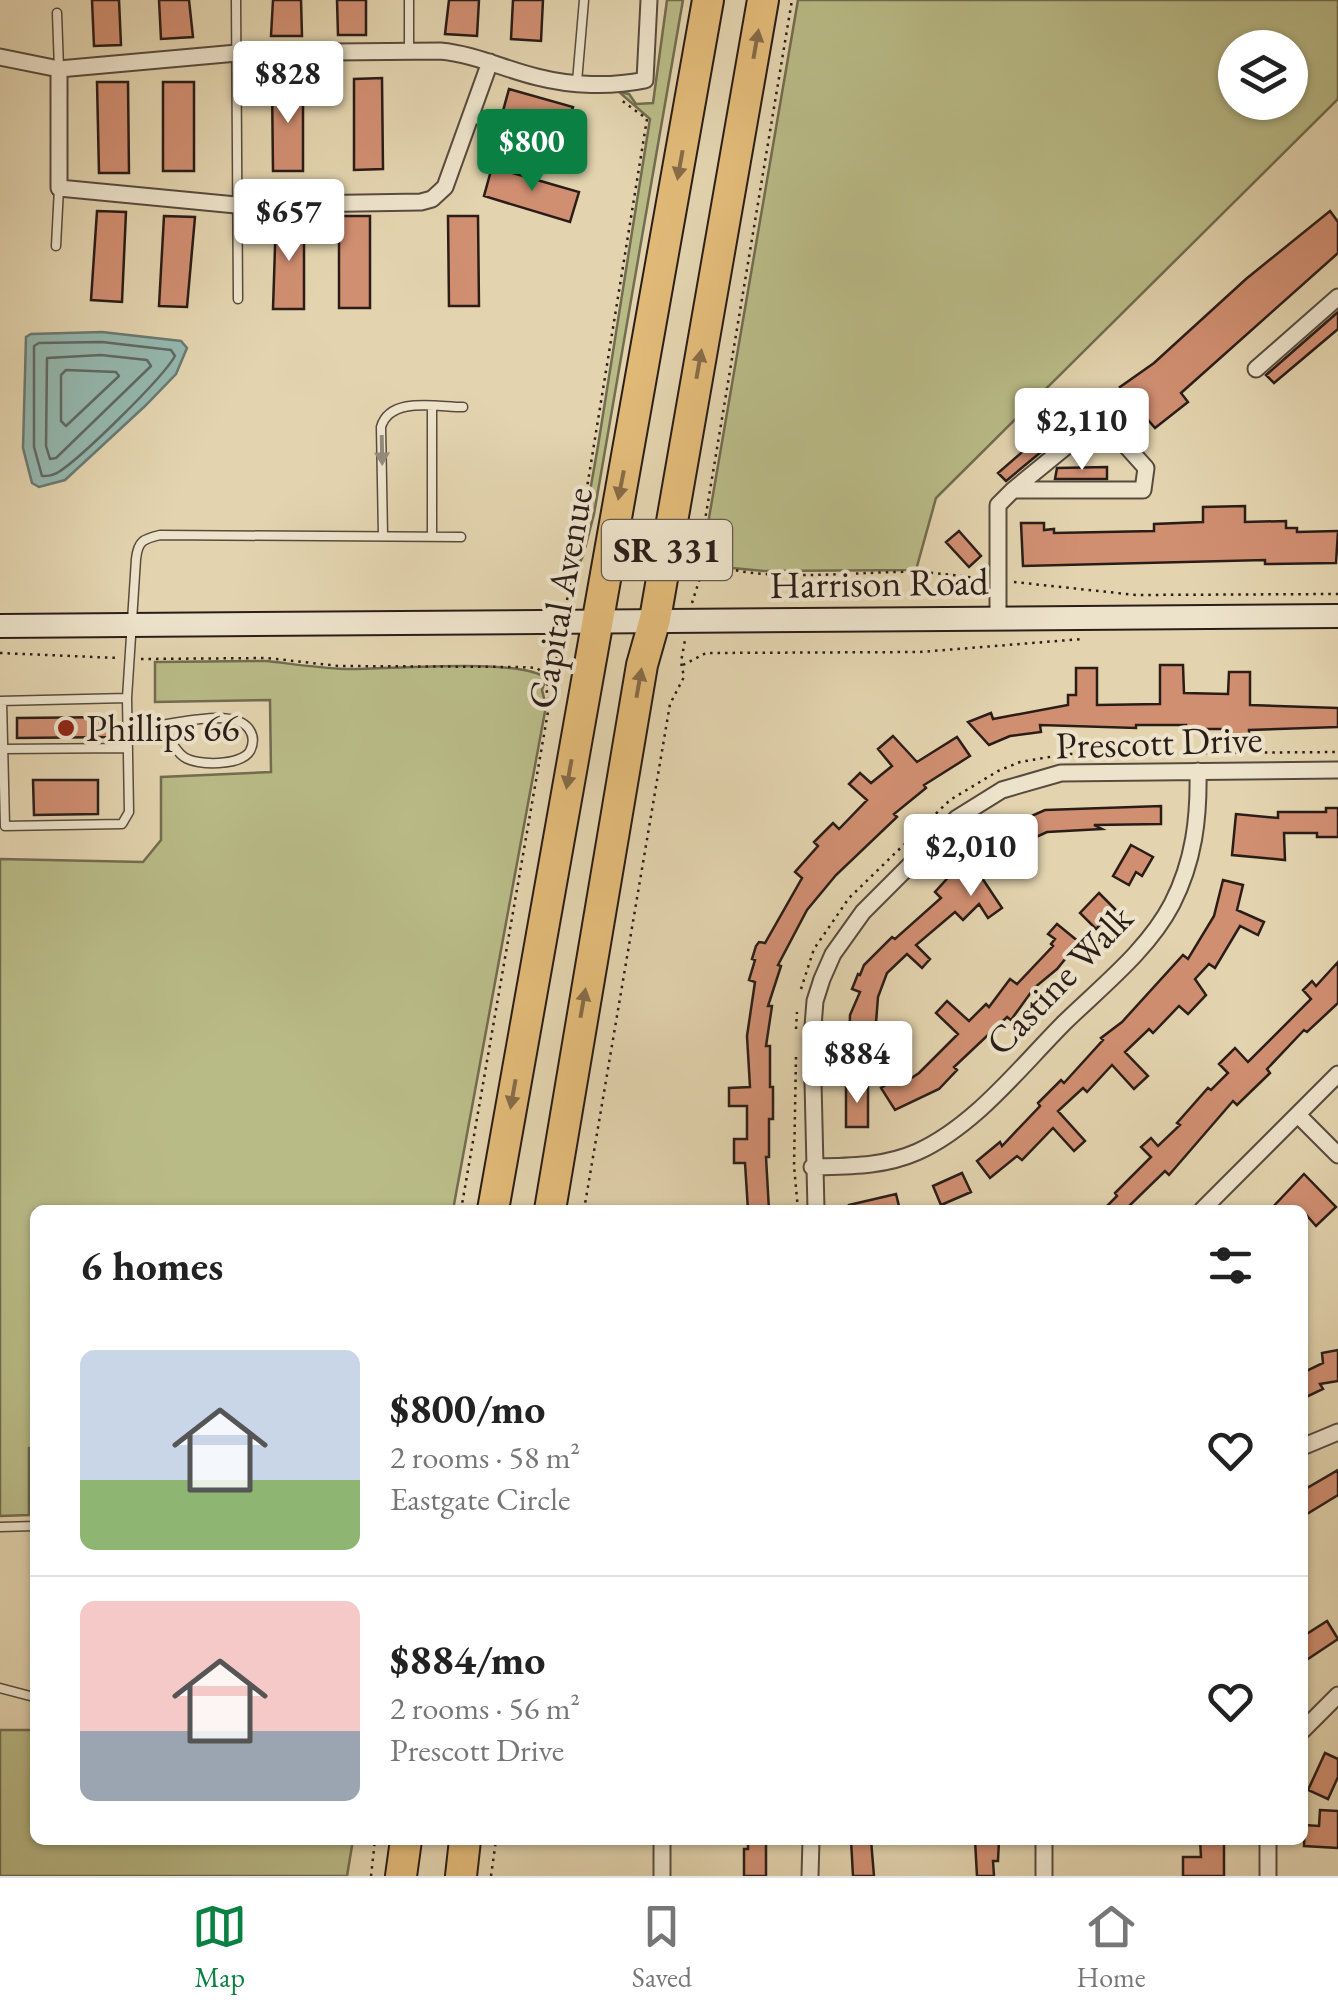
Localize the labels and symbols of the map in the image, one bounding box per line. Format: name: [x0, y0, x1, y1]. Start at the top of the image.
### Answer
one-way arrow: [748, 28, 764, 59]
pin: $828: [229, 41, 347, 126]
pin: $800: [473, 109, 591, 194]
one-way arrow: [672, 150, 687, 181]
pin: $657: [230, 179, 348, 264]
one-way arrow: [692, 348, 707, 379]
pin: $2,110: [1001, 388, 1163, 473]
one-way arrow: [374, 435, 390, 467]
one-way arrow: [613, 469, 628, 501]
street label: Capital Avenue: [516, 483, 603, 712]
road number: SR 331: [602, 520, 732, 580]
street label: Harrison Road: [769, 556, 990, 609]
one-way arrow: [632, 667, 647, 699]
place label: Phillips 66: [86, 703, 239, 752]
street label: Prescott Drive: [1055, 713, 1263, 770]
marker: Phillips 66: [55, 717, 77, 739]
one-way arrow: [561, 759, 576, 791]
pin: $2,010: [890, 814, 1052, 899]
street label: Castine Walk: [975, 893, 1144, 1065]
one-way arrow: [576, 987, 591, 1019]
pin: $884: [798, 1021, 916, 1106]
one-way arrow: [505, 1079, 520, 1111]

